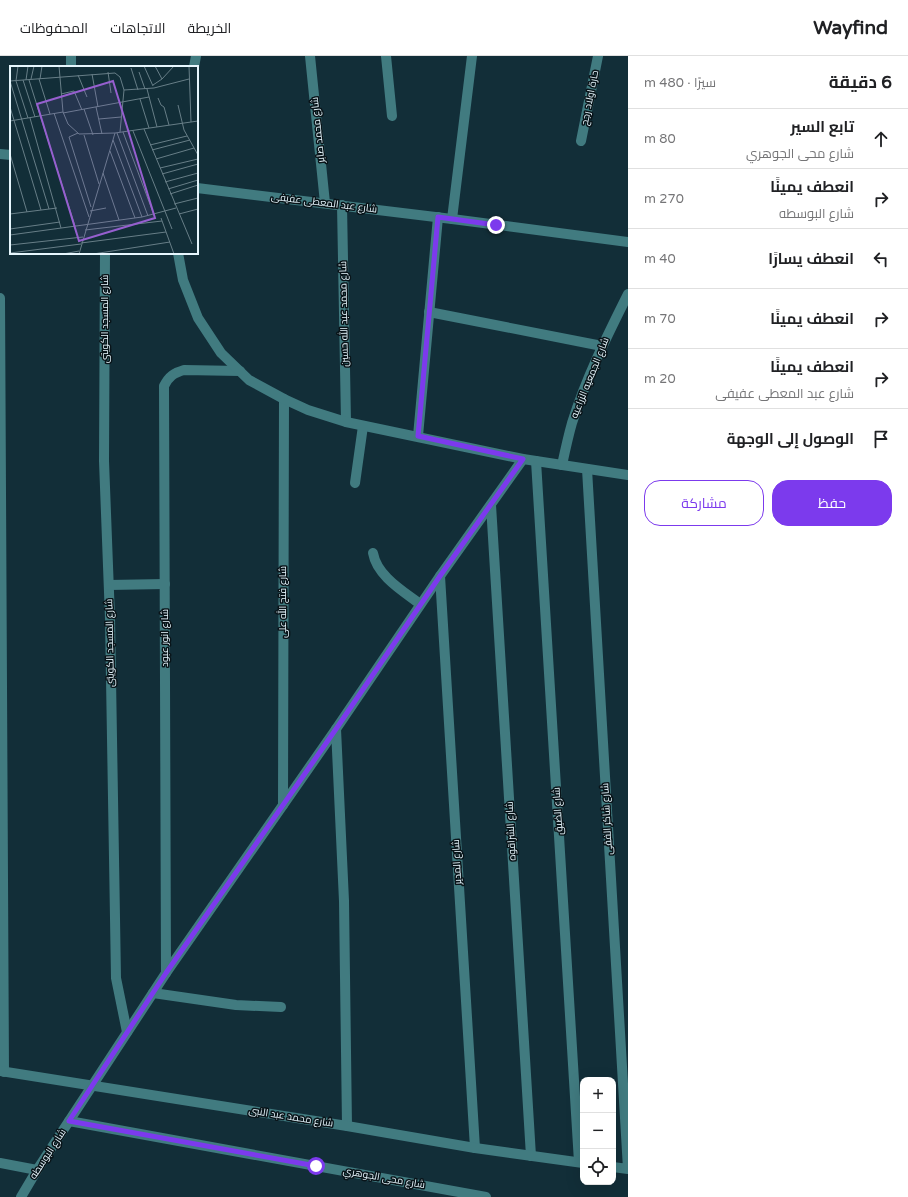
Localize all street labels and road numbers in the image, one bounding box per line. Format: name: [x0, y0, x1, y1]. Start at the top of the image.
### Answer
street label: حارة اولاد رجح: [579, 69, 601, 127]
street label: شارع محمد صابر: [309, 97, 328, 164]
street label: شارع عبد المعطى عفيفى: [270, 191, 378, 215]
street label: شارع محمد عبد الله حسين: [335, 261, 351, 367]
street label: شارع المسجد الكويتى: [99, 275, 111, 363]
street label: شارع الجمعيه الزراعيه: [568, 336, 612, 420]
street label: شارع فتح الله على: [275, 566, 289, 638]
street label: شارع المسجد الكويتى: [103, 599, 117, 687]
street label: شارع انور عبود: [159, 609, 171, 667]
street label: شارع شاكر الفقى: [599, 783, 615, 855]
street label: شارع الضيق: [550, 787, 566, 835]
street label: شارع الشراقوه: [503, 801, 519, 861]
street label: شارع المدير: [450, 839, 464, 886]
street label: شارع محمد عبد النبى: [248, 1104, 334, 1130]
street label: شارع البوسطه: [27, 1127, 69, 1181]
street label: شارع محى الجوهري: [342, 1165, 426, 1192]

